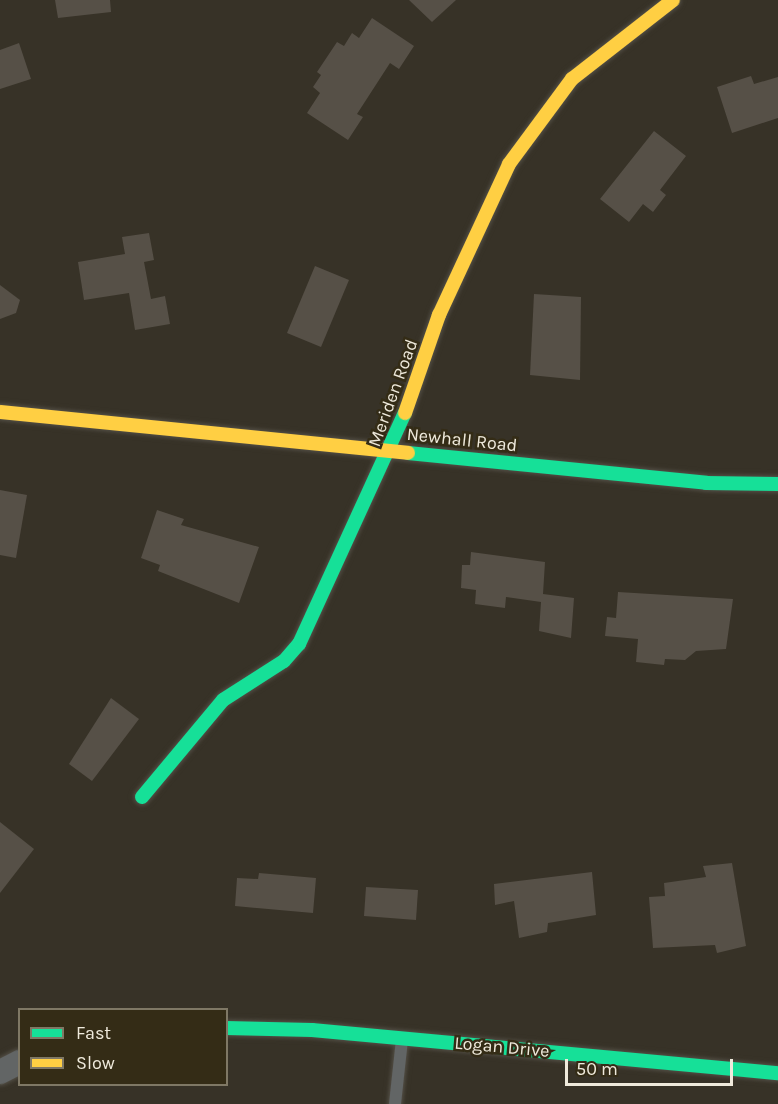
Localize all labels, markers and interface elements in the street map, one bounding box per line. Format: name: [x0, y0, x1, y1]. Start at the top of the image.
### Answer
street label: Meriden Road: [364, 336, 422, 450]
street label: Newhall Road: [406, 423, 518, 457]
legend: [18, 1008, 228, 1086]
text: Fast: [76, 1022, 111, 1044]
street label: Logan Drive: [453, 1032, 551, 1062]
scale bar: [568, 1047, 736, 1085]
text: Slow: [76, 1052, 115, 1074]
text: 50 m: [576, 1058, 618, 1080]

